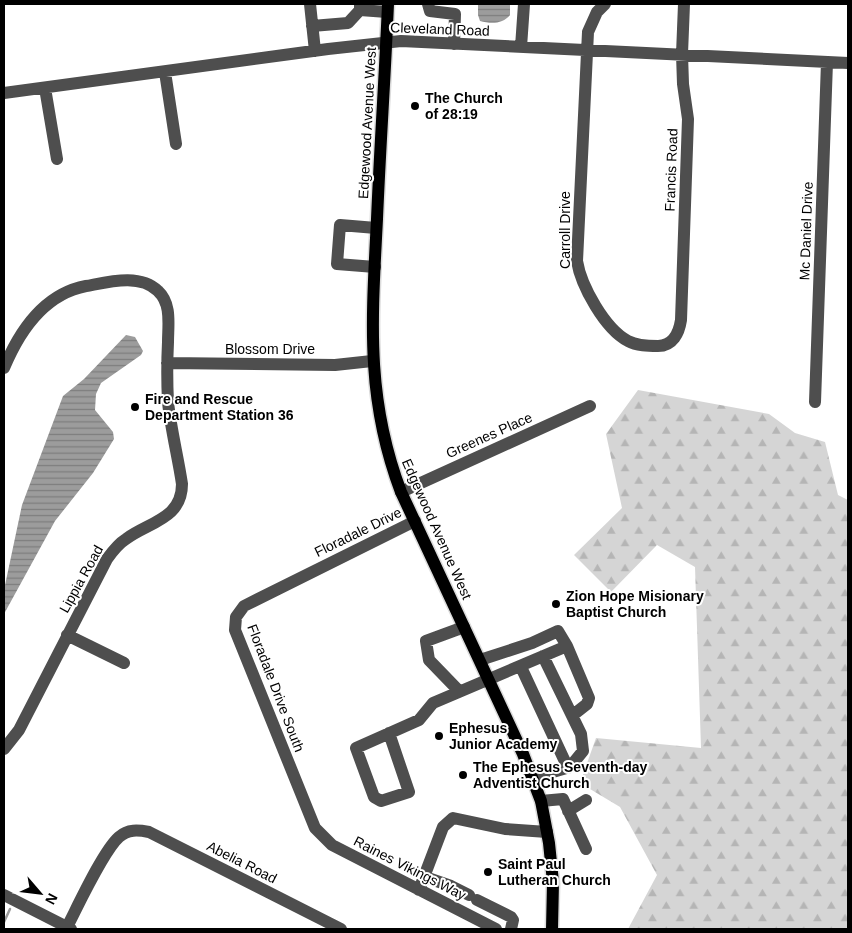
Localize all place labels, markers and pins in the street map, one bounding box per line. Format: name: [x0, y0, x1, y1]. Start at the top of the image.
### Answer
place label: The Church of 28:19: [425, 90, 503, 122]
marker: The Church of 28:19: [409, 100, 421, 112]
place label: Fire and Rescue Department Station 36: [145, 391, 294, 423]
marker: Fire and Rescue Department Station 36: [129, 401, 141, 413]
place label: Zion Hope Misionary Baptist Church: [566, 588, 704, 620]
marker: Zion Hope Misionary Baptist Church: [550, 598, 562, 610]
place label: Ephesus Junior Academy: [449, 720, 558, 752]
marker: Ephesus Junior Academy: [433, 730, 445, 742]
place label: The Ephesus Seventh-day Adventist Church: [473, 759, 647, 791]
marker: The Ephesus Seventh-day Adventist Church: [457, 769, 469, 781]
place label: Saint Paul Lutheran Church: [498, 856, 611, 888]
marker: Saint Paul Lutheran Church: [482, 866, 494, 878]

